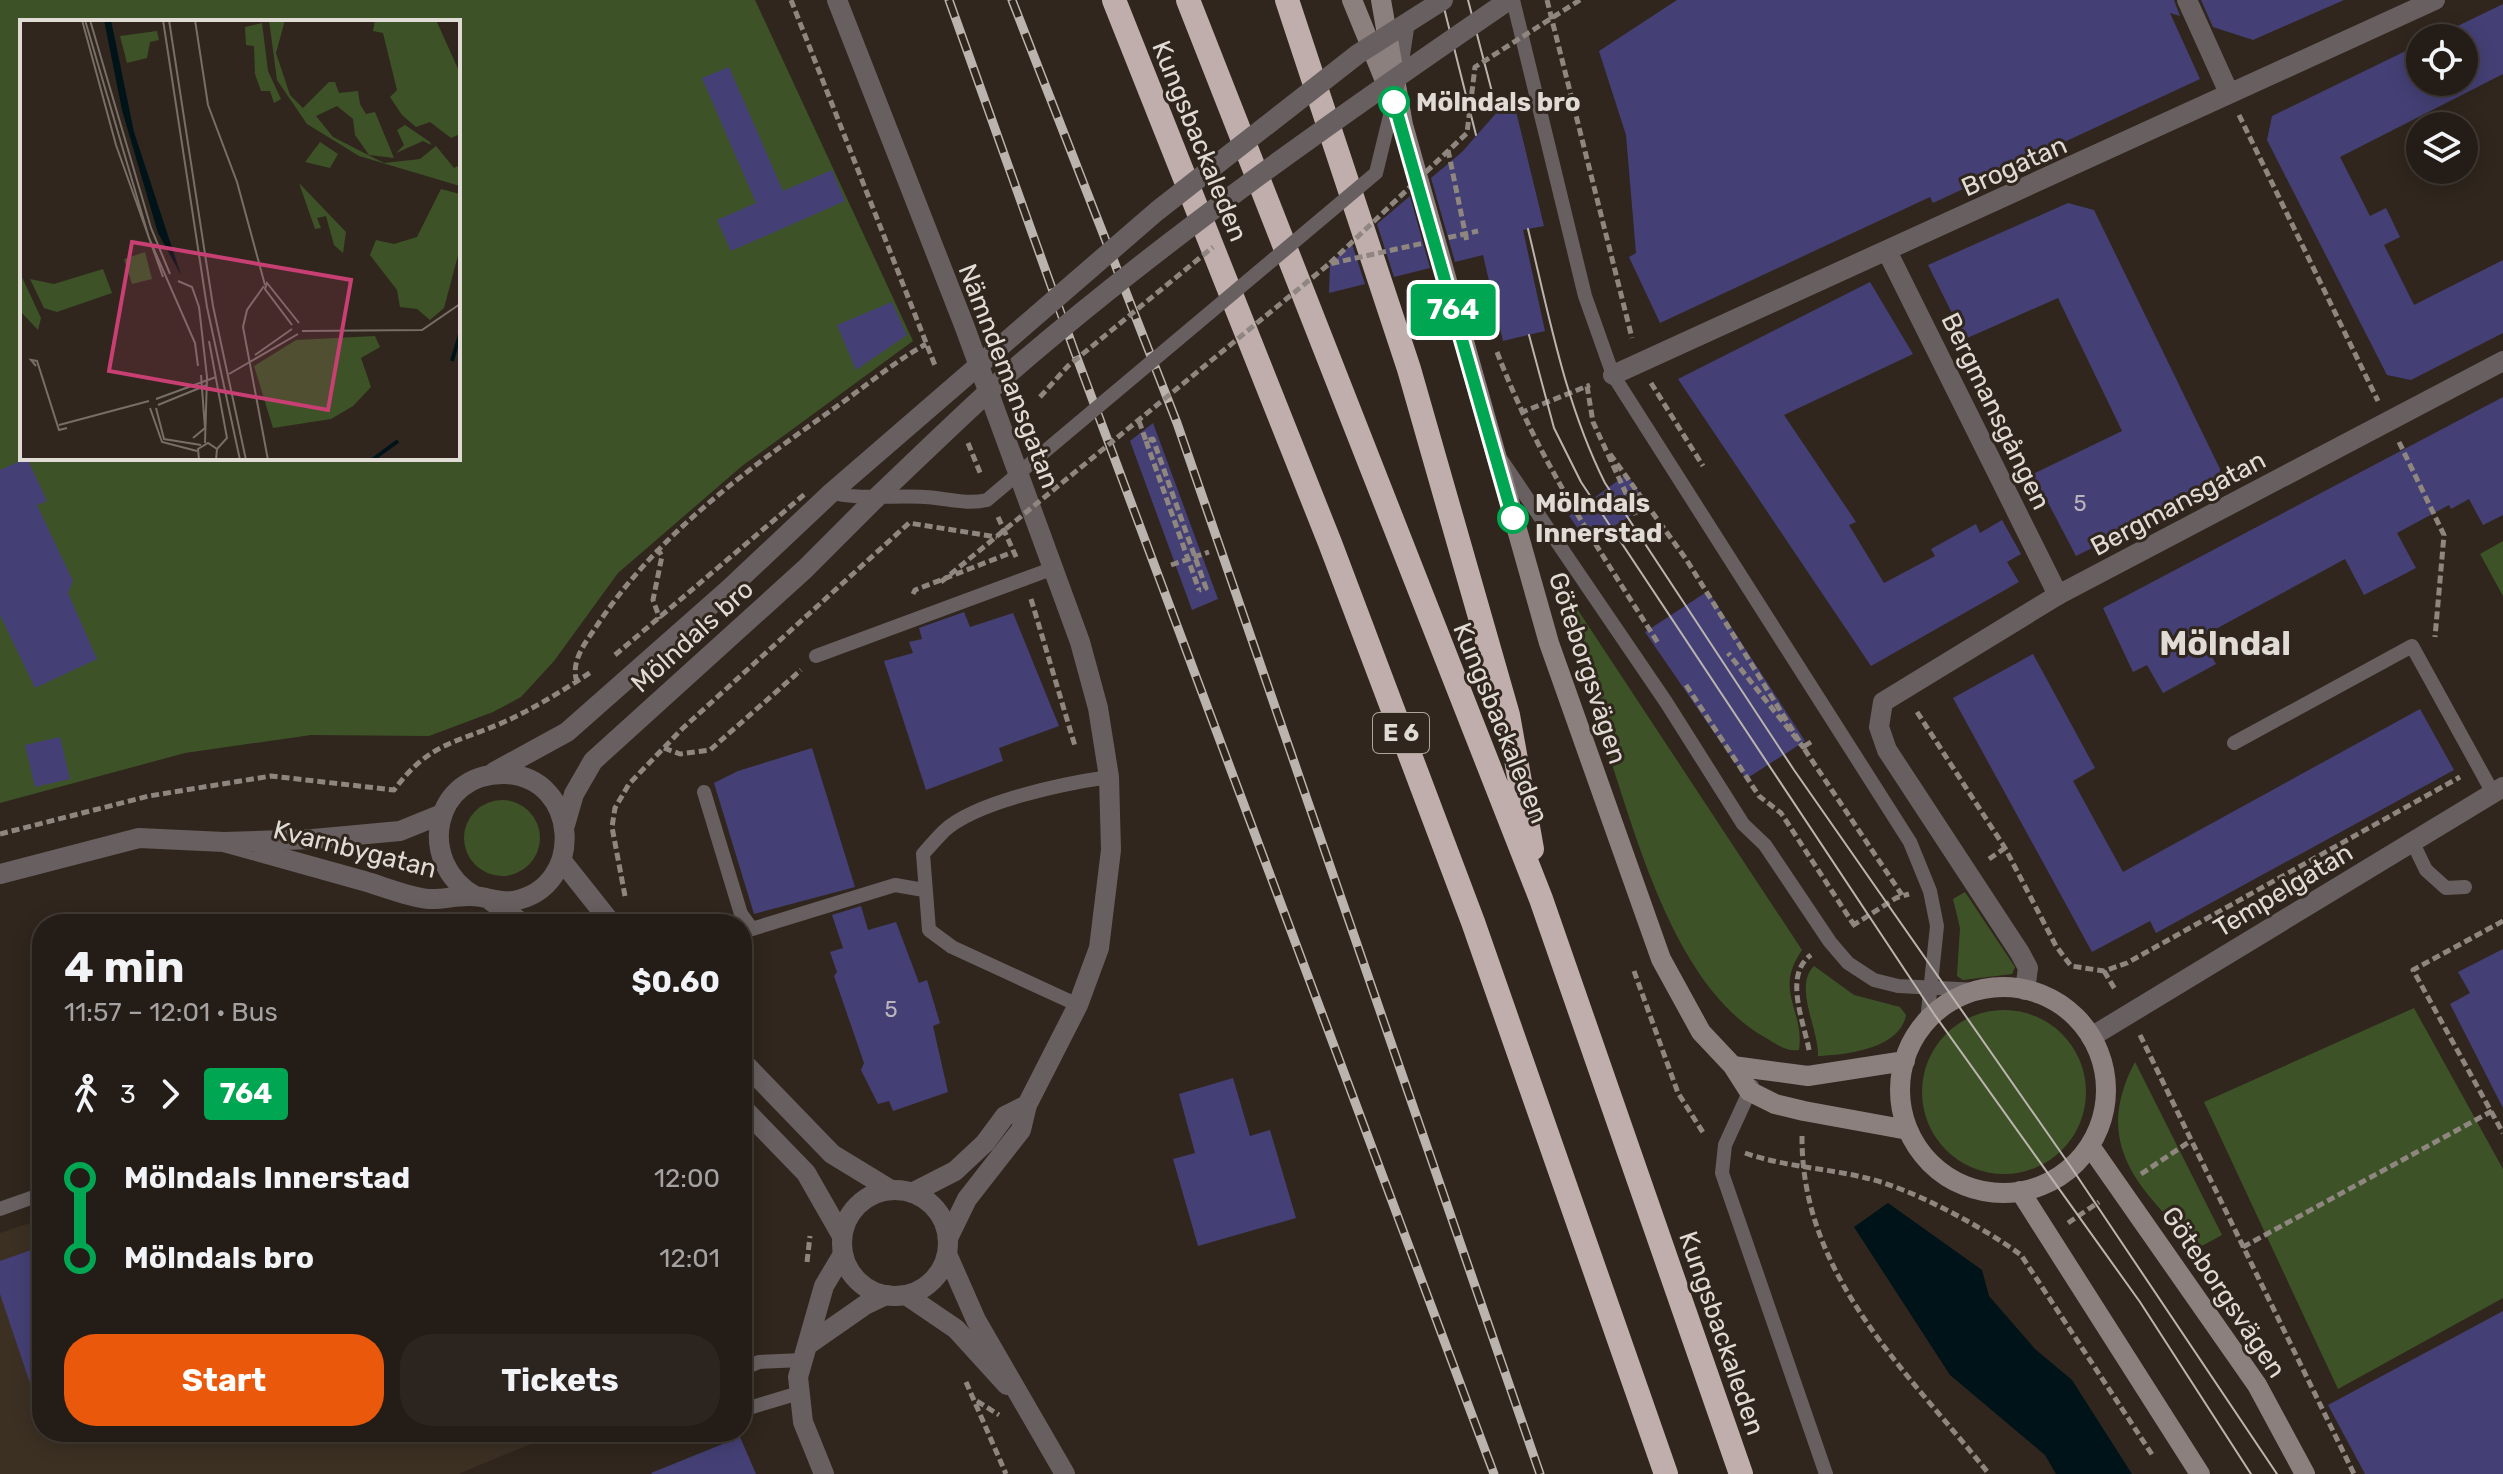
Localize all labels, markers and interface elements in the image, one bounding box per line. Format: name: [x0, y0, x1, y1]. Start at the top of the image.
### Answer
inset map: [20, 20, 460, 460]
map controls: [2406, 24, 2478, 184]
button: locate: [2406, 24, 2478, 96]
street label: Kungsbackaleden: [1145, 36, 1254, 246]
marker: Mölndals bro: [1379, 87, 1409, 117]
place label: Mölndals bro: [1416, 87, 1581, 118]
button: layers: [2406, 112, 2478, 184]
street label: Brogatan: [1957, 130, 2072, 203]
street label: Nämndemansgatan: [951, 260, 1066, 493]
line badge: 764: [1407, 284, 1499, 336]
text: 764: [1427, 293, 1479, 326]
street label: Bergmansgången: [1934, 308, 2057, 515]
street label: Bergmansgatan: [2086, 444, 2271, 563]
place label: Mölndals Innerstad: [1535, 488, 1662, 549]
house number: 5: [2073, 490, 2087, 517]
marker: Mölndals Innerstad: [1498, 503, 1528, 533]
street label: Göteborgsvägen: [1542, 568, 1633, 768]
street label: Mölndals bro: [625, 574, 760, 699]
street label: Kungsbackaleden: [1446, 618, 1555, 828]
district label: Mölndal: [2159, 623, 2291, 664]
road number: E 6: [1373, 713, 1429, 753]
street label: Kvarnbygatan: [270, 814, 440, 885]
street label: Tempelgatan: [2208, 837, 2358, 944]
text: 4 min: [64, 941, 185, 993]
text: $0.60: [631, 964, 720, 1000]
house number: 5: [884, 996, 898, 1023]
text: 11:57 – 12:01 · Bus: [64, 997, 278, 1028]
icon: walk: [64, 1072, 108, 1116]
icon: forward: [148, 1072, 192, 1116]
text: 764: [220, 1077, 272, 1110]
text: 3: [120, 1079, 136, 1110]
text: Mölndals Innerstad: [124, 1160, 410, 1196]
text: 12:00: [654, 1163, 720, 1194]
street label: Göteborgsvägen: [2155, 1201, 2292, 1384]
street label: Kungsbackaleden: [1672, 1227, 1771, 1439]
text: Mölndals bro: [124, 1240, 314, 1276]
text: 12:01: [659, 1243, 720, 1274]
button: Start: [64, 1334, 384, 1426]
button: Tickets: [400, 1334, 720, 1426]

